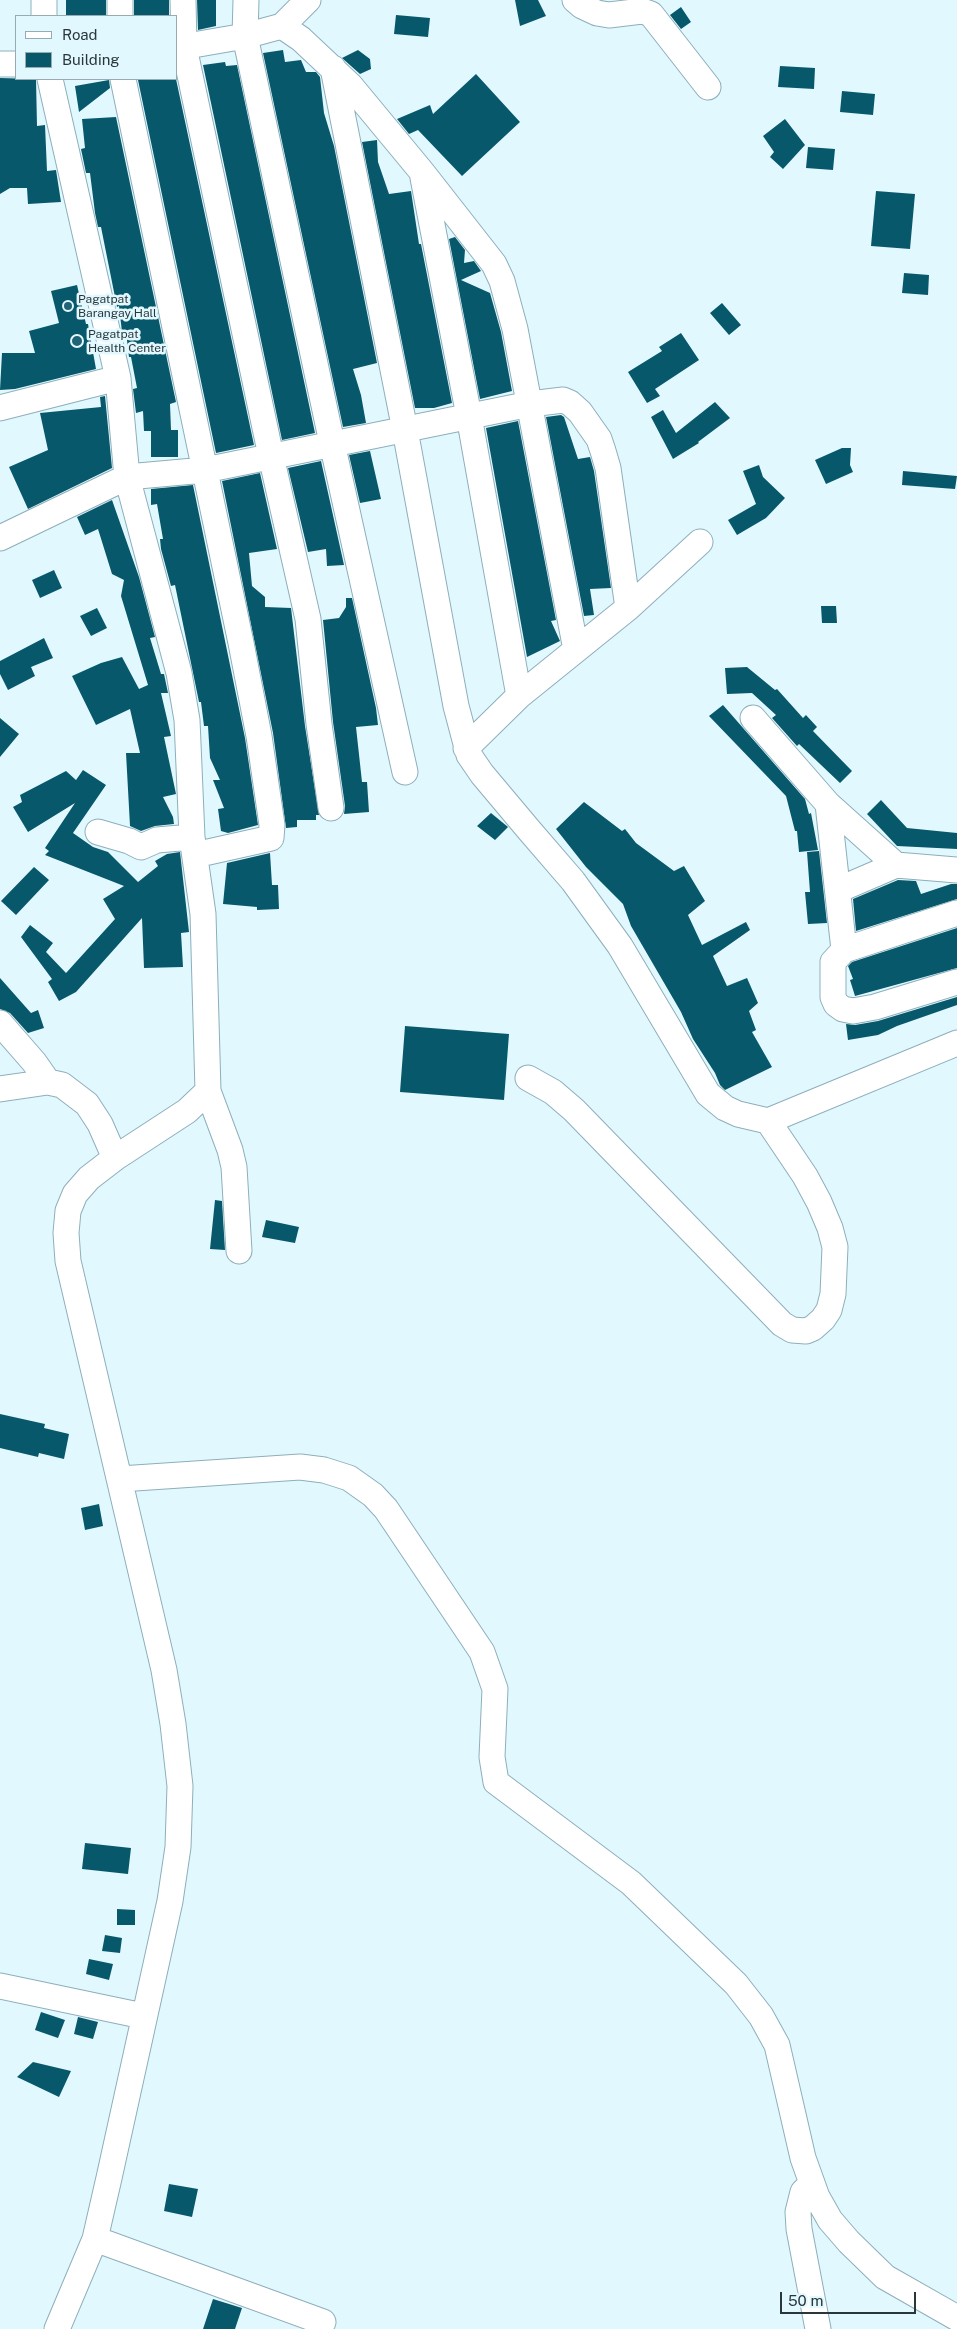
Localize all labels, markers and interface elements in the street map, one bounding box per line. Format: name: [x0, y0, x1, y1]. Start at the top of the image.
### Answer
legend: [15, 15, 178, 80]
text: Road: [62, 26, 98, 43]
text: Building: [62, 51, 120, 68]
place label: Pagatpat Barangay Hall: [78, 292, 157, 320]
marker: Pagatpat Barangay Hall: [62, 300, 74, 312]
place label: Pagatpat Health Center: [88, 327, 166, 355]
marker: Pagatpat Health Center: [70, 334, 84, 348]
scale bar: [782, 2282, 918, 2314]
text: 50 m: [788, 2292, 823, 2309]

